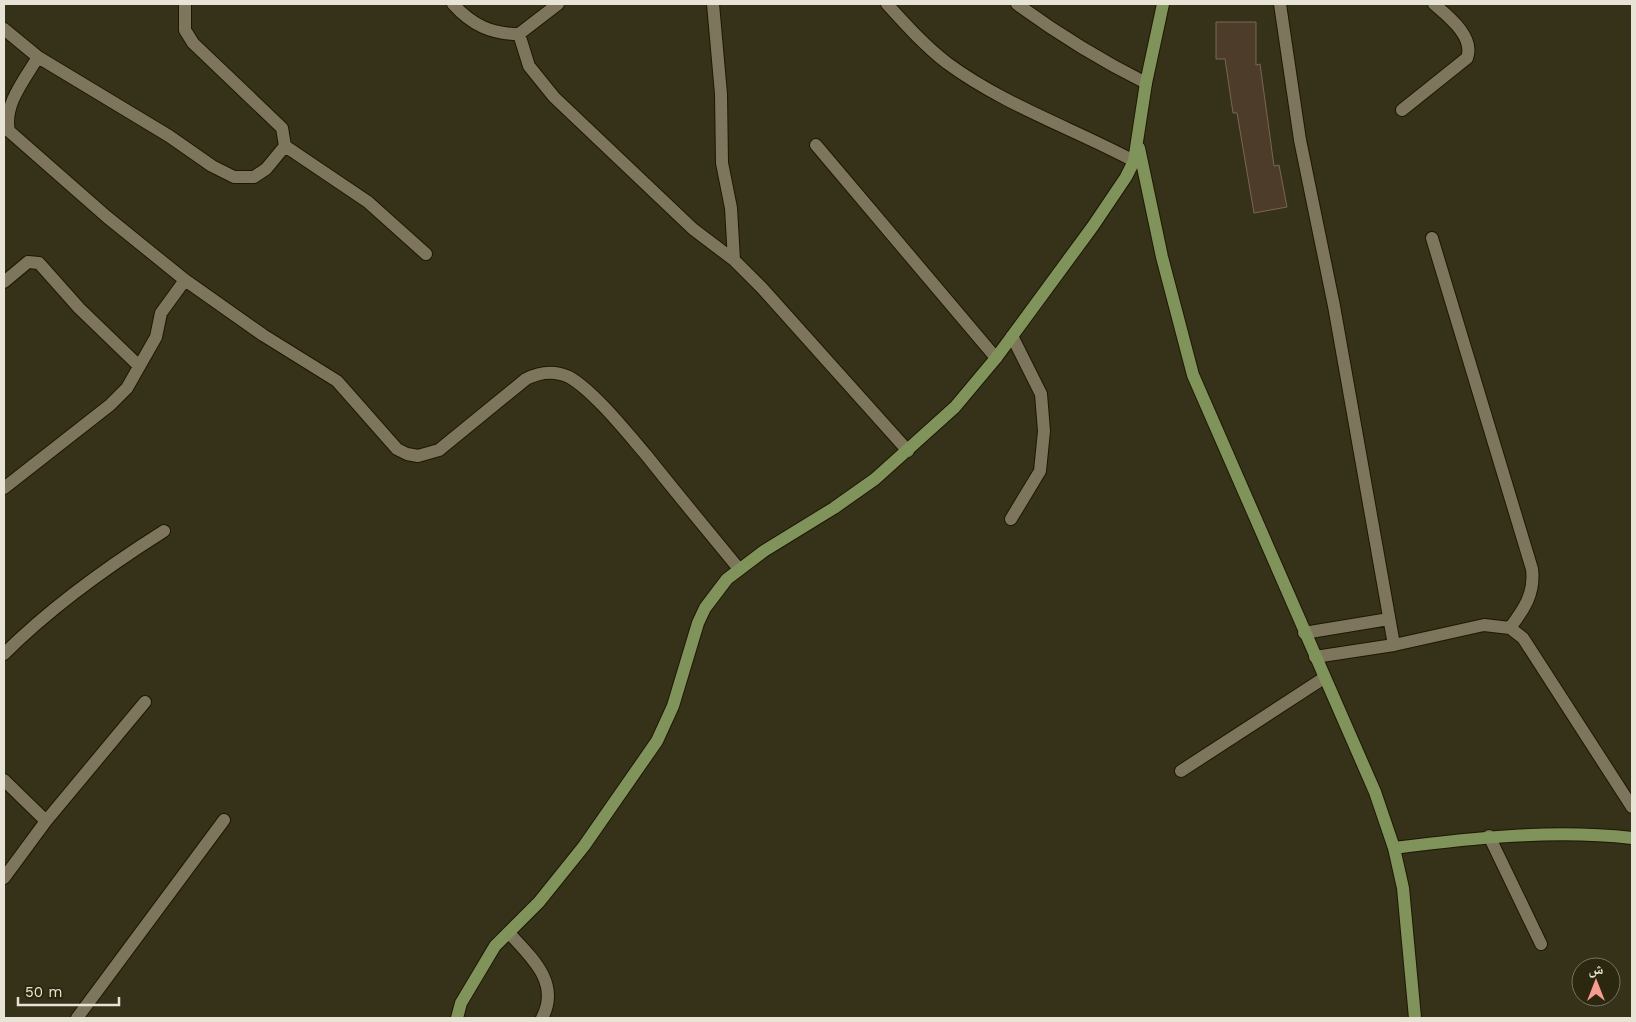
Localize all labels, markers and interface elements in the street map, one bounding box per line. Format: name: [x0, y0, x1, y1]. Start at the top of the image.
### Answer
north arrow: [1571, 957, 1621, 1007]
text: ش: [1589, 961, 1604, 978]
scale bar: [18, 974, 119, 1006]
text: 50 m: [25, 983, 62, 1001]

